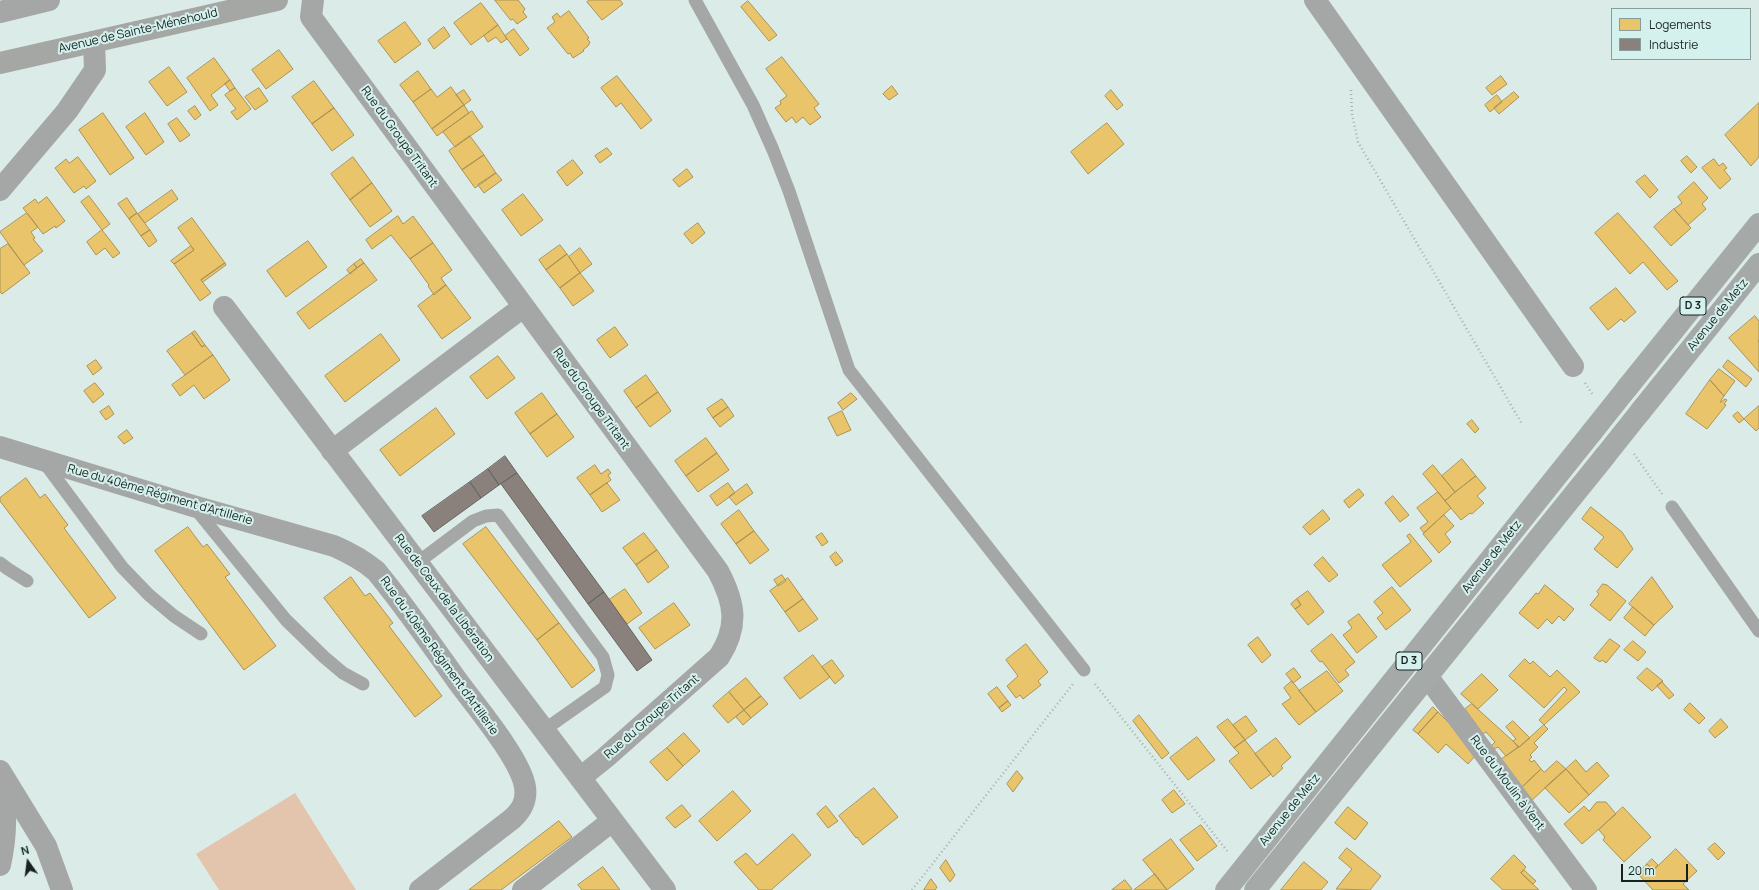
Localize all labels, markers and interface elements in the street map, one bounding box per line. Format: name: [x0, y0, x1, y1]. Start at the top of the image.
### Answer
street label: Avenue de Sainte-Ménehould: [57, 6, 219, 56]
legend: [1611, 8, 1751, 60]
text: Logements: [1649, 16, 1711, 33]
text: Industrie: [1649, 36, 1698, 53]
street label: Rue du Groupe Tritant: [358, 84, 440, 190]
street label: Avenue de Metz: [1685, 276, 1751, 354]
road number: D 3: [1680, 297, 1706, 315]
street label: Rue du Groupe Tritant: [550, 346, 632, 452]
street label: Rue du 40ème Régiment d'Artillerie: [66, 462, 254, 528]
street label: Avenue de Metz: [1459, 518, 1525, 596]
street label: Rue de Ceux de la Libération: [391, 531, 497, 665]
street label: Rue du 40ème Régiment d'Artillerie: [377, 574, 501, 738]
road number: D 3: [1396, 652, 1422, 670]
street label: Rue du Groupe Tritant: [602, 672, 702, 762]
street label: Rue du Moulin à Vent: [1467, 733, 1547, 833]
street label: Avenue de Metz: [1257, 771, 1323, 849]
north arrow: [8, 842, 48, 882]
text: N: [19, 842, 31, 858]
scale bar: [1623, 856, 1690, 882]
text: 20 m: [1628, 862, 1655, 879]

